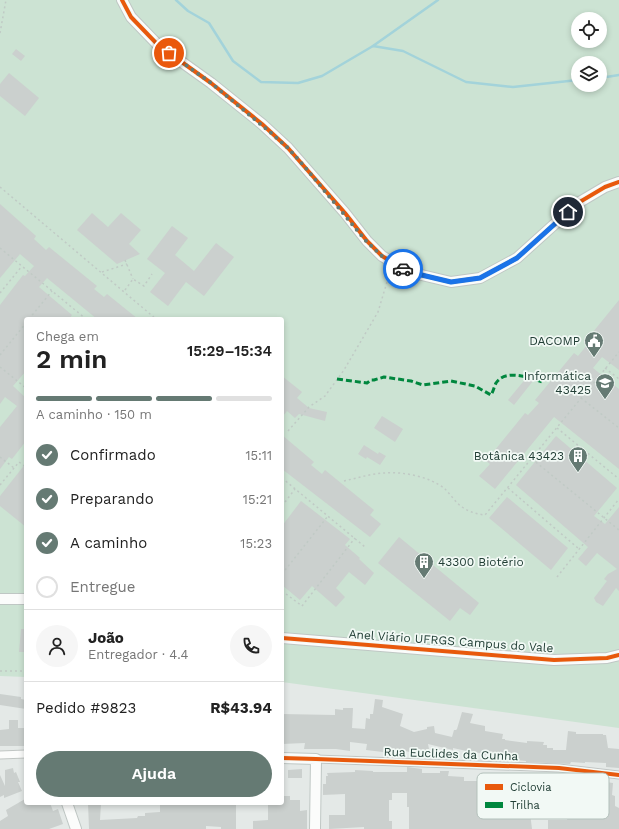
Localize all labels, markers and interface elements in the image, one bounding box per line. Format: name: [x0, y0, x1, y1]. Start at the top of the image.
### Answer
map controls: [571, 12, 607, 92]
button: locate: [571, 12, 607, 48]
pin: [152, 36, 186, 70]
icon: bag: [158, 42, 180, 64]
button: layers: [571, 56, 607, 92]
pin: [551, 195, 585, 229]
icon: home: [557, 201, 579, 223]
courier: [383, 249, 423, 289]
icon: car: [392, 258, 414, 280]
text: Chega em: [36, 329, 99, 344]
public building icon: DACOMP: [583, 330, 605, 358]
place label: DACOMP: [529, 334, 580, 348]
text: 15:29–15:34: [187, 342, 272, 360]
text: 2 min: [36, 344, 107, 374]
place label: Informática 43425: [524, 369, 591, 397]
school or university icon: Informática 43425: [594, 372, 616, 400]
text: A caminho · 150 m: [36, 407, 152, 422]
icon: check: [36, 444, 58, 466]
building icon: Botânica 43423: [567, 445, 589, 473]
text: Confirmado: [70, 446, 156, 464]
text: 15:11: [245, 448, 272, 463]
place label: Botânica 43423: [474, 449, 564, 463]
icon: check: [36, 488, 58, 510]
text: Preparando: [70, 490, 154, 508]
text: 15:21: [243, 492, 272, 507]
icon: check: [36, 532, 58, 554]
text: A caminho: [70, 534, 147, 552]
text: 15:23: [240, 536, 272, 551]
building icon: 43300 Biotério: [413, 551, 435, 579]
place label: 43300 Biotério: [438, 555, 524, 569]
text: Entregue: [70, 578, 135, 596]
button: person: [36, 625, 78, 667]
button: phone: [230, 625, 272, 667]
street label: Anel Viário UFRGS Campus do Vale: [348, 627, 554, 655]
text: João: [88, 629, 124, 647]
text: Entregador · 4.4: [88, 647, 188, 662]
text: Pedido #9823: [36, 699, 136, 717]
text: R$43.94: [210, 699, 272, 717]
street label: Rua Euclides da Cunha: [383, 745, 519, 763]
button: Ajuda: [36, 751, 272, 797]
legend: [477, 773, 609, 819]
text: Ciclovia: [510, 781, 551, 794]
text: Trilha: [510, 799, 540, 812]

